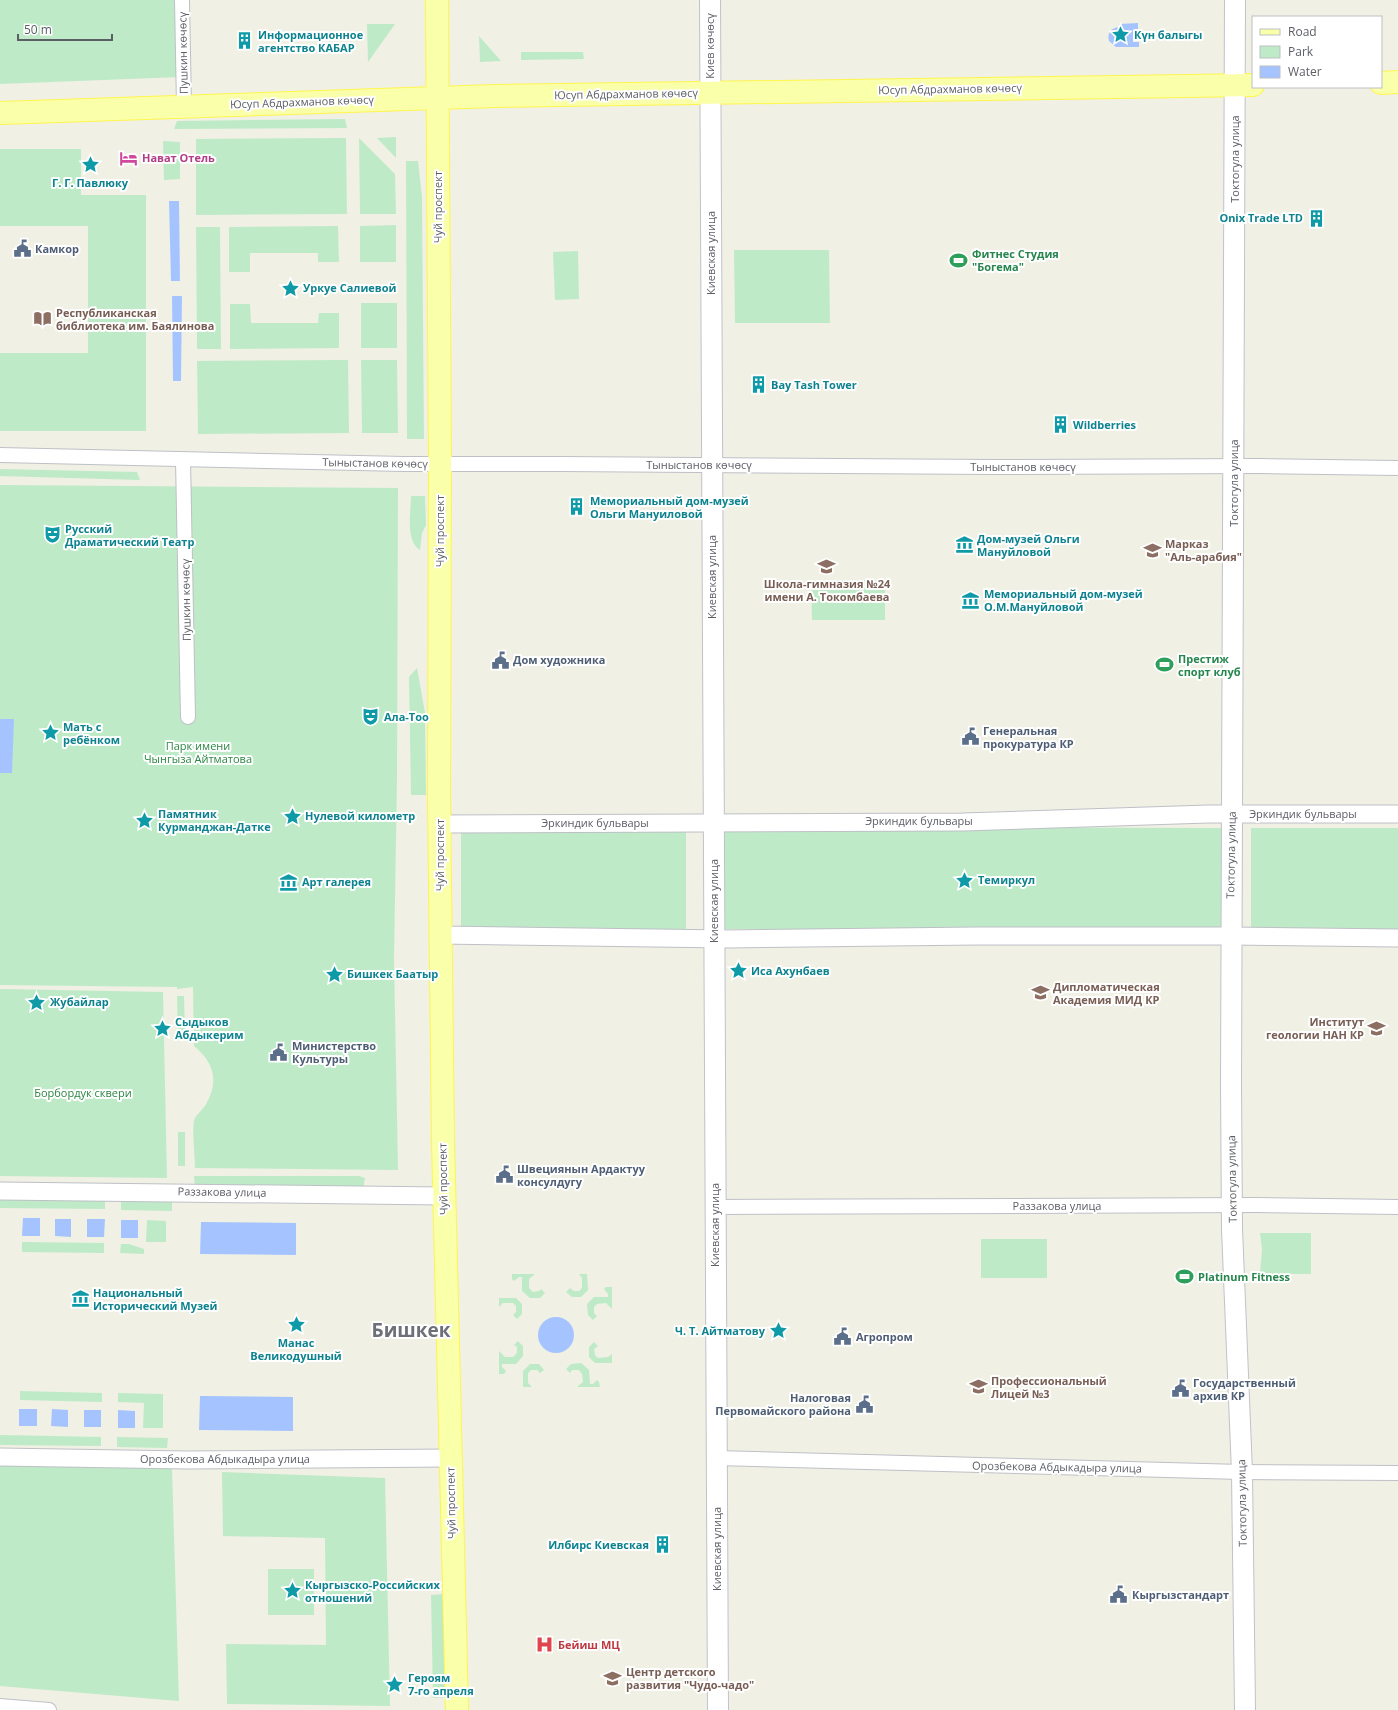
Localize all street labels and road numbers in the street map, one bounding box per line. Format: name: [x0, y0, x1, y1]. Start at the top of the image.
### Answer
street label: Пушкин көчөсү: [174, 11, 191, 94]
street label: Киев көчөсү: [702, 13, 717, 79]
street label: Юсуп Абдрахманов көчөсү: [878, 80, 1022, 97]
street label: Юсуп Абдрахманов көчөсү: [554, 85, 698, 102]
street label: Юсуп Абдрахманов көчөсү: [230, 91, 375, 112]
street label: Токтогула улица: [1227, 115, 1242, 203]
street label: Чуй проспект: [430, 171, 445, 243]
street label: Киевская улица: [703, 211, 718, 295]
street label: Токтогула улица: [1226, 439, 1241, 527]
street label: Тыныстанов көчөсү: [322, 454, 428, 471]
street label: Тыныстанов көчөсү: [646, 457, 752, 472]
street label: Тыныстанов көчөсү: [970, 459, 1076, 474]
street label: Чуй проспект: [432, 495, 447, 567]
street label: Киевская улица: [704, 535, 719, 619]
street label: Пушкин көчөсү: [177, 558, 194, 641]
street label: Эркиндик бульвары: [1249, 806, 1357, 821]
street label: Токтогула улица: [1222, 811, 1239, 899]
street label: Эркиндик бульвары: [865, 813, 973, 828]
street label: Эркиндик бульвары: [541, 815, 649, 830]
street label: Чуй проспект: [432, 819, 447, 891]
street label: Киевская улица: [706, 859, 721, 943]
street label: Токтогула улица: [1223, 1135, 1240, 1223]
street label: Чуй проспект: [434, 1143, 451, 1215]
street label: Раззакова улица: [177, 1183, 267, 1200]
street label: Киевская улица: [707, 1183, 722, 1267]
street label: Раззакова улица: [1013, 1198, 1101, 1213]
street label: Орозбекова Абдыкадыра улица: [140, 1451, 310, 1466]
street label: Орозбекова Абдыкадыра улица: [972, 1458, 1142, 1475]
street label: Токтогула улица: [1233, 1459, 1250, 1547]
street label: Чуй проспект: [442, 1467, 459, 1539]
street label: Киевская улица: [709, 1507, 724, 1591]

